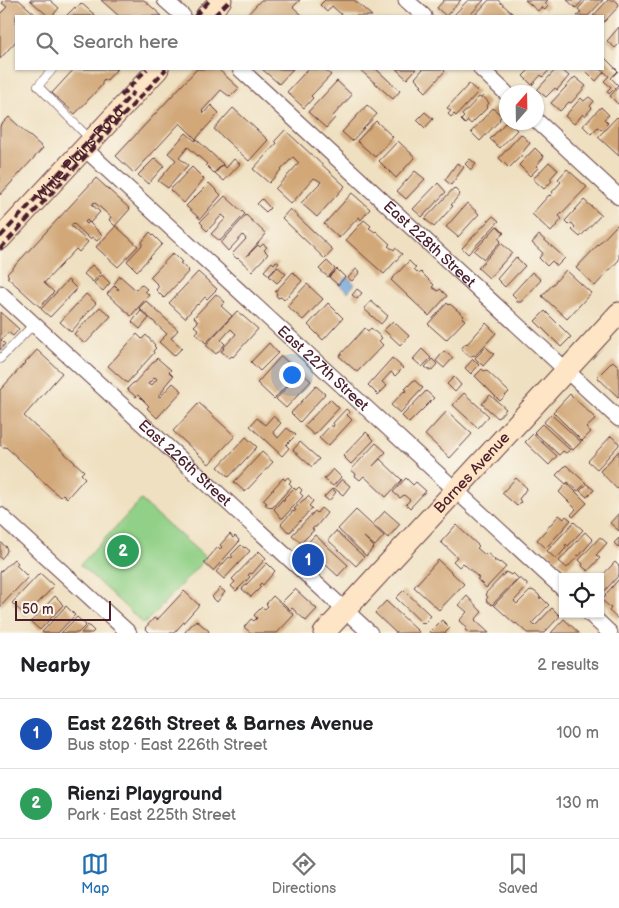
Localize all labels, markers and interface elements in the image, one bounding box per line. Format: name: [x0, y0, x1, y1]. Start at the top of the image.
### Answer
search box: [15, 15, 604, 70]
icon: search: [33, 29, 61, 57]
text: Search here: [73, 31, 178, 54]
north arrow: [499, 85, 544, 130]
street label: White Plains Road: [30, 103, 128, 206]
street label: East 228th Street: [379, 197, 480, 292]
street label: East 227th Street: [273, 322, 373, 416]
your location: [279, 362, 305, 388]
street label: East 226th Street: [134, 416, 235, 511]
street label: Barnes Avenue: [430, 429, 514, 518]
pin: 2: [107, 532, 139, 570]
pin: 1: [292, 541, 324, 579]
map controls: [559, 573, 604, 618]
button: locate: [559, 573, 604, 618]
scale bar: [15, 598, 111, 621]
text: 50 m: [22, 601, 54, 618]
text: Nearby: [20, 653, 90, 678]
text: 2 results: [537, 656, 599, 675]
text: East 226th Street & Barnes Avenue: [67, 713, 374, 736]
text: 1: [33, 724, 39, 743]
text: 100 m: [556, 724, 599, 743]
text: Bus stop · East 226th Street: [67, 736, 267, 755]
text: Rienzi Playground: [67, 783, 222, 806]
text: 2: [31, 794, 41, 813]
text: 130 m: [556, 794, 599, 813]
text: Park · East 225th Street: [67, 806, 236, 825]
tab: Map: [81, 850, 109, 897]
tab: Directions: [272, 850, 336, 897]
tab: Saved: [498, 850, 538, 897]

